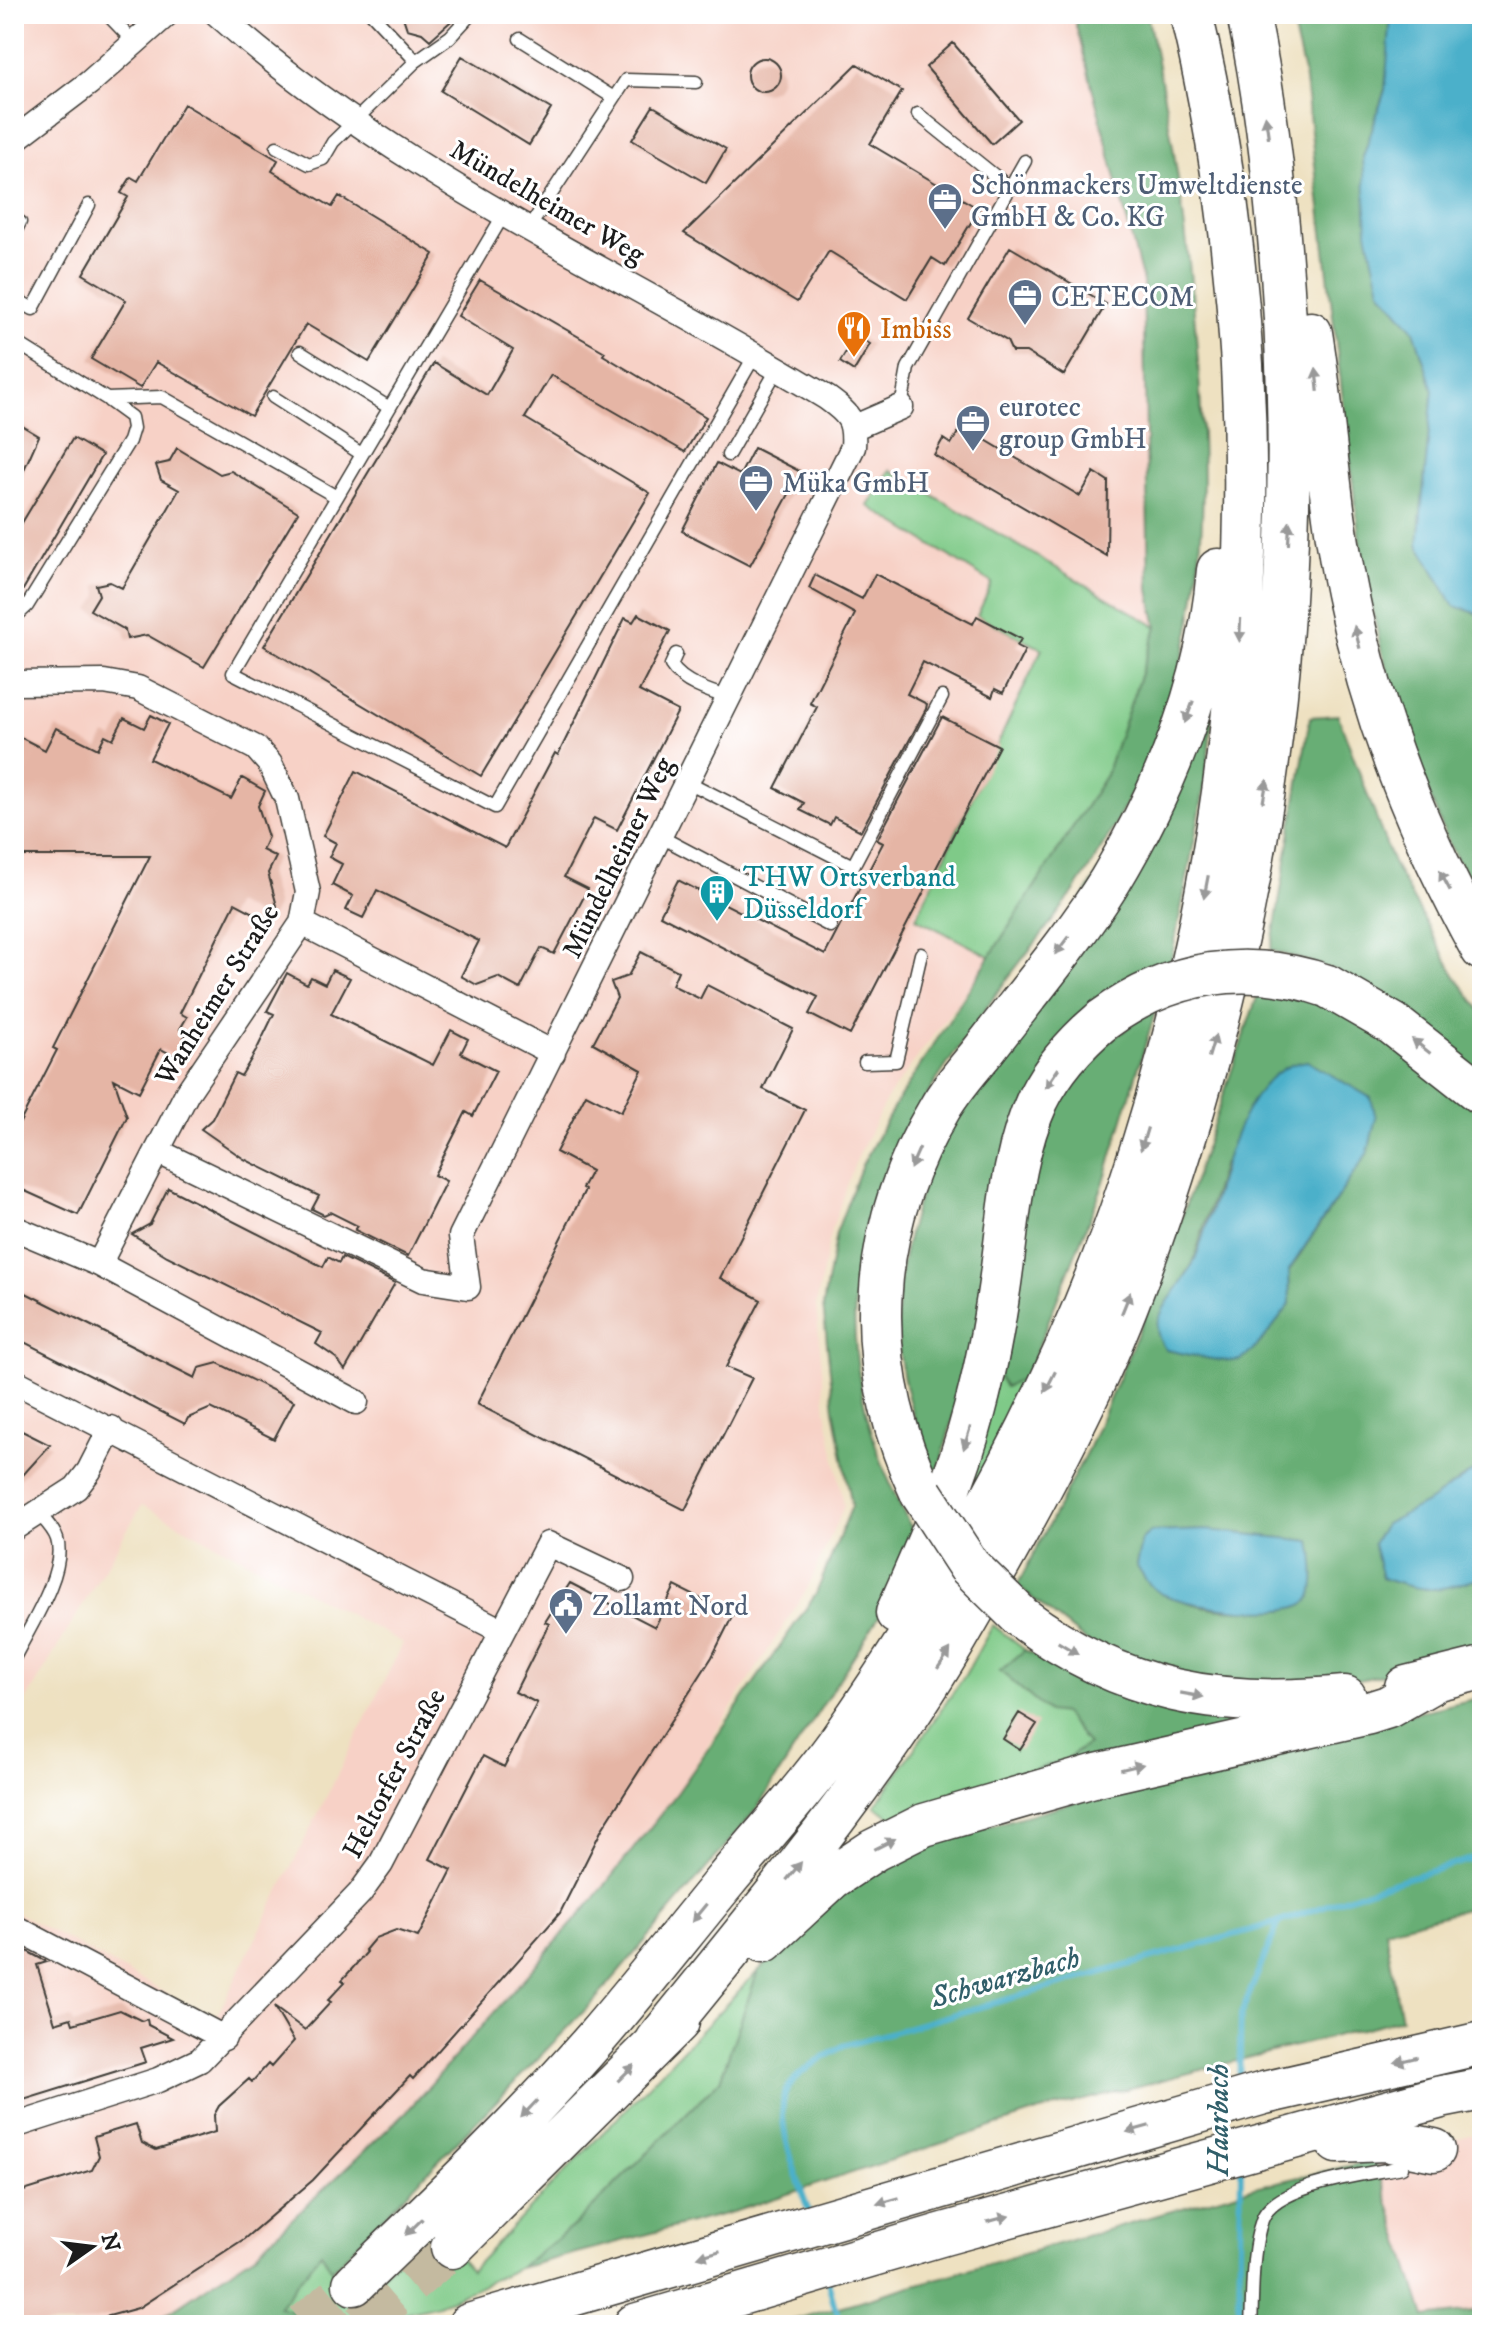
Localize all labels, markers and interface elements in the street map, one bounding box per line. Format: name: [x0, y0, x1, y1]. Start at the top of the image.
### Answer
one-way arrow: [1260, 115, 1273, 140]
street label: Mündelheimer Weg: [444, 132, 651, 272]
place label: Schönmackers Umweltdienste GmbH & Co. KG: [971, 168, 1303, 235]
office icon: Schönmackers Umweltdienste GmbH & Co. KG: [926, 181, 964, 231]
office icon: CETECOM: [1006, 277, 1044, 327]
place label: CETECOM: [1051, 280, 1194, 315]
restaurant icon: Imbiss: [835, 309, 873, 359]
place label: Imbiss: [880, 312, 952, 347]
one-way arrow: [1310, 367, 1323, 392]
place label: eurotec group GmbH: [999, 390, 1147, 457]
office icon: eurotec group GmbH: [954, 403, 992, 453]
office icon: Müka GmbH: [737, 463, 775, 513]
place label: Müka GmbH: [782, 466, 929, 501]
one-way arrow: [1282, 520, 1295, 545]
one-way arrow: [1233, 618, 1246, 643]
one-way arrow: [1351, 624, 1363, 649]
one-way arrow: [1182, 700, 1195, 724]
street label: Mündelheimer Weg: [555, 751, 682, 964]
one-way arrow: [1260, 779, 1272, 804]
place label: THW Ortsverband Düsseldorf: [743, 860, 956, 927]
one-way arrow: [1438, 870, 1452, 892]
building icon: THW Ortsverband Düsseldorf: [698, 873, 736, 923]
one-way arrow: [1200, 875, 1212, 900]
street label: Wanheimer Straße: [147, 898, 287, 1093]
one-way arrow: [1054, 934, 1070, 956]
one-way arrow: [1206, 1033, 1219, 1057]
one-way arrow: [1411, 1038, 1431, 1055]
one-way arrow: [1045, 1067, 1060, 1089]
one-way arrow: [1137, 1128, 1150, 1152]
one-way arrow: [908, 1146, 921, 1170]
one-way arrow: [1119, 1291, 1132, 1315]
one-way arrow: [1044, 1370, 1057, 1393]
one-way arrow: [960, 1426, 973, 1450]
public building icon: Zollamt Nord: [547, 1586, 585, 1636]
place label: Zollamt Nord: [592, 1589, 748, 1624]
one-way arrow: [1057, 1641, 1079, 1655]
one-way arrow: [936, 1648, 951, 1669]
street label: Heltorfer Straße: [335, 1683, 454, 1865]
one-way arrow: [1180, 1690, 1205, 1702]
one-way arrow: [1120, 1760, 1145, 1772]
one-way arrow: [874, 1838, 897, 1851]
one-way arrow: [785, 1861, 801, 1881]
one-way arrow: [691, 1903, 708, 1923]
water label: Schwarzbach: [926, 1940, 1084, 2018]
one-way arrow: [1393, 2054, 1418, 2066]
one-way arrow: [616, 2064, 635, 2083]
water label: Haarbach: [1201, 2064, 1238, 2177]
one-way arrow: [520, 2100, 538, 2119]
one-way arrow: [1126, 2123, 1150, 2136]
one-way arrow: [876, 2195, 900, 2208]
north arrow: [52, 2207, 132, 2287]
one-way arrow: [986, 2213, 1011, 2225]
one-way arrow: [404, 2217, 423, 2235]
text: N: [95, 2230, 125, 2255]
one-way arrow: [696, 2248, 720, 2261]

